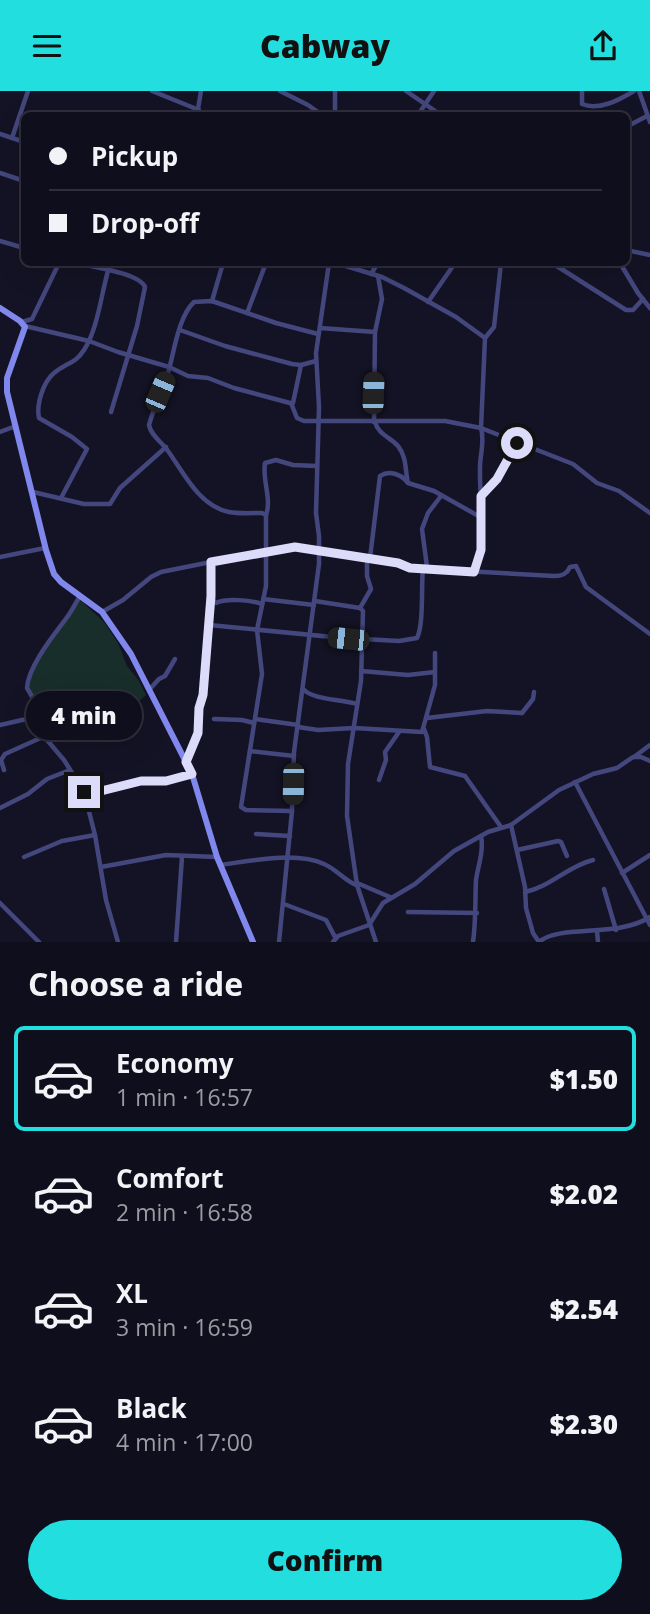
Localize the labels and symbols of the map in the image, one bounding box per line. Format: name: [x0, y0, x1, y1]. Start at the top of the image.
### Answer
car: [143, 369, 178, 415]
car: [362, 372, 385, 414]
route start: [501, 427, 533, 459]
car: [327, 626, 370, 652]
callout: 4 min: [26, 691, 142, 739]
car: [283, 763, 304, 805]
route end: [68, 776, 100, 808]

